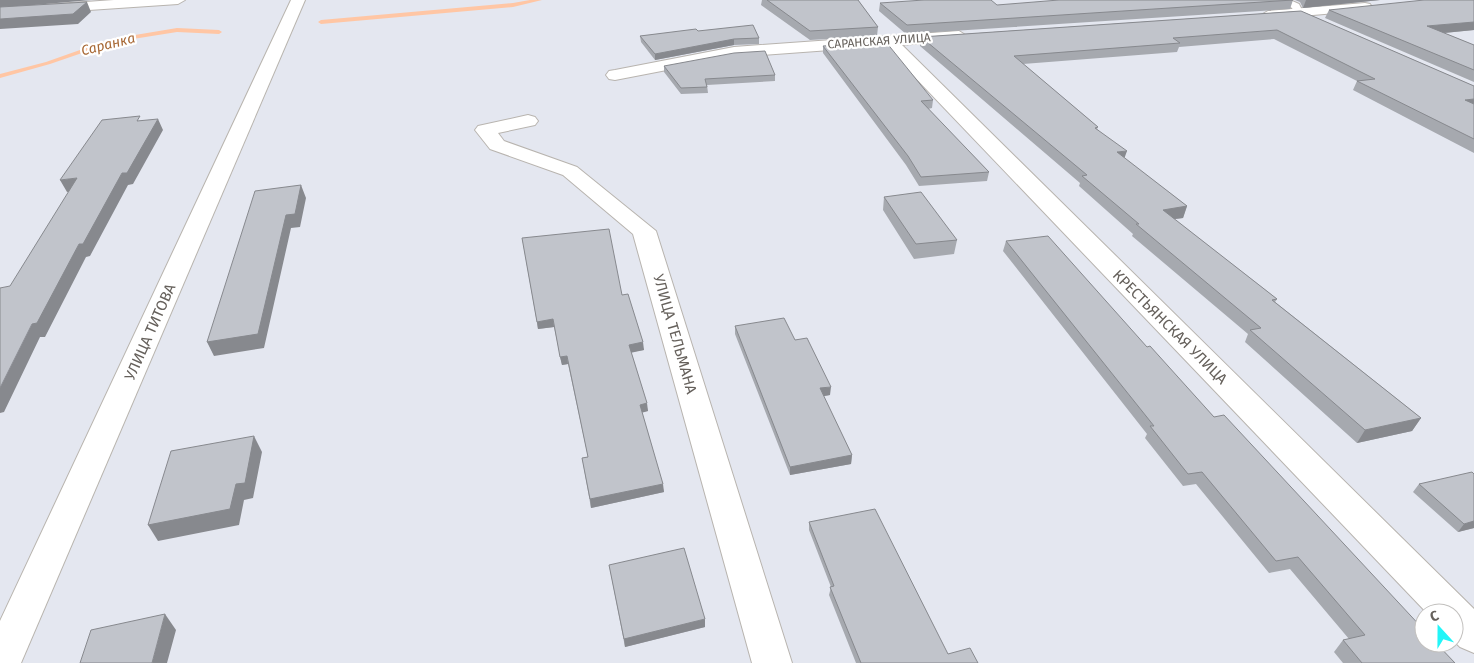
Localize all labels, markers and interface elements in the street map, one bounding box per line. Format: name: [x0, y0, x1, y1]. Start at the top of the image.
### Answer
water label: Саранка: [79, 30, 137, 59]
street label: САРАНСКАЯ УЛИЦА: [827, 30, 931, 52]
street label: КРЕСТЬЯНСКАЯ УЛИЦА: [1109, 266, 1231, 388]
street label: УЛИЦА ТЕЛЬМАНА: [649, 272, 701, 396]
street label: УЛИЦА ТИТОВА: [121, 281, 179, 383]
north arrow: [1414, 603, 1464, 653]
text: С: [1428, 607, 1441, 626]

